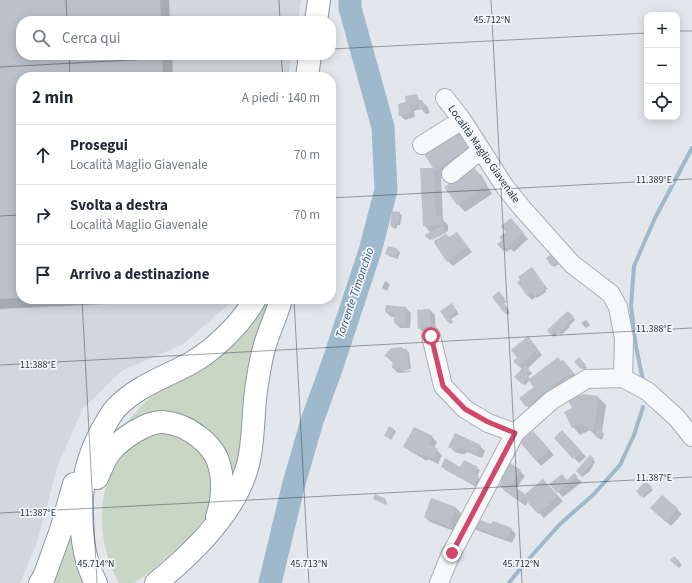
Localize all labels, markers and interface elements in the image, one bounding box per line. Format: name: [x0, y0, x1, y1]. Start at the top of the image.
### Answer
map controls: [644, 12, 680, 120]
button: +: [644, 12, 680, 48]
text: 45.712°N: [473, 13, 511, 27]
search box: [16, 16, 336, 60]
icon: search: [30, 27, 52, 49]
text: Cerca qui: [62, 28, 121, 49]
button: −: [644, 48, 680, 84]
button: locate: [644, 84, 680, 120]
text: 2 min: [32, 86, 73, 110]
text: A piedi · 140 m: [242, 89, 320, 107]
street label: Località Maglio Giavenale: [444, 102, 524, 206]
text: Prosegui: [70, 135, 128, 156]
icon: ahead: [32, 144, 54, 166]
text: 70 m: [294, 146, 320, 164]
text: Località Maglio Giavenale: [70, 156, 208, 174]
text: 11.389°E: [636, 173, 672, 187]
text: Svolta a destra: [70, 195, 168, 216]
icon: right: [32, 204, 54, 226]
text: 70 m: [294, 206, 320, 224]
text: Località Maglio Giavenale: [70, 216, 208, 234]
water label: Torrente Timonchio: [331, 245, 379, 341]
icon: arrive: [32, 264, 54, 286]
text: Arrivo a destinazione: [70, 264, 209, 285]
text: 11.388°E: [636, 322, 672, 336]
route start: [422, 327, 440, 345]
text: 11.388°E: [20, 358, 56, 372]
text: 11.387°E: [636, 471, 672, 485]
text: 11.387°E: [20, 506, 56, 520]
route end: [443, 544, 461, 562]
text: 45.714°N: [77, 557, 115, 571]
text: 45.713°N: [290, 557, 328, 571]
text: 45.712°N: [502, 557, 540, 571]

